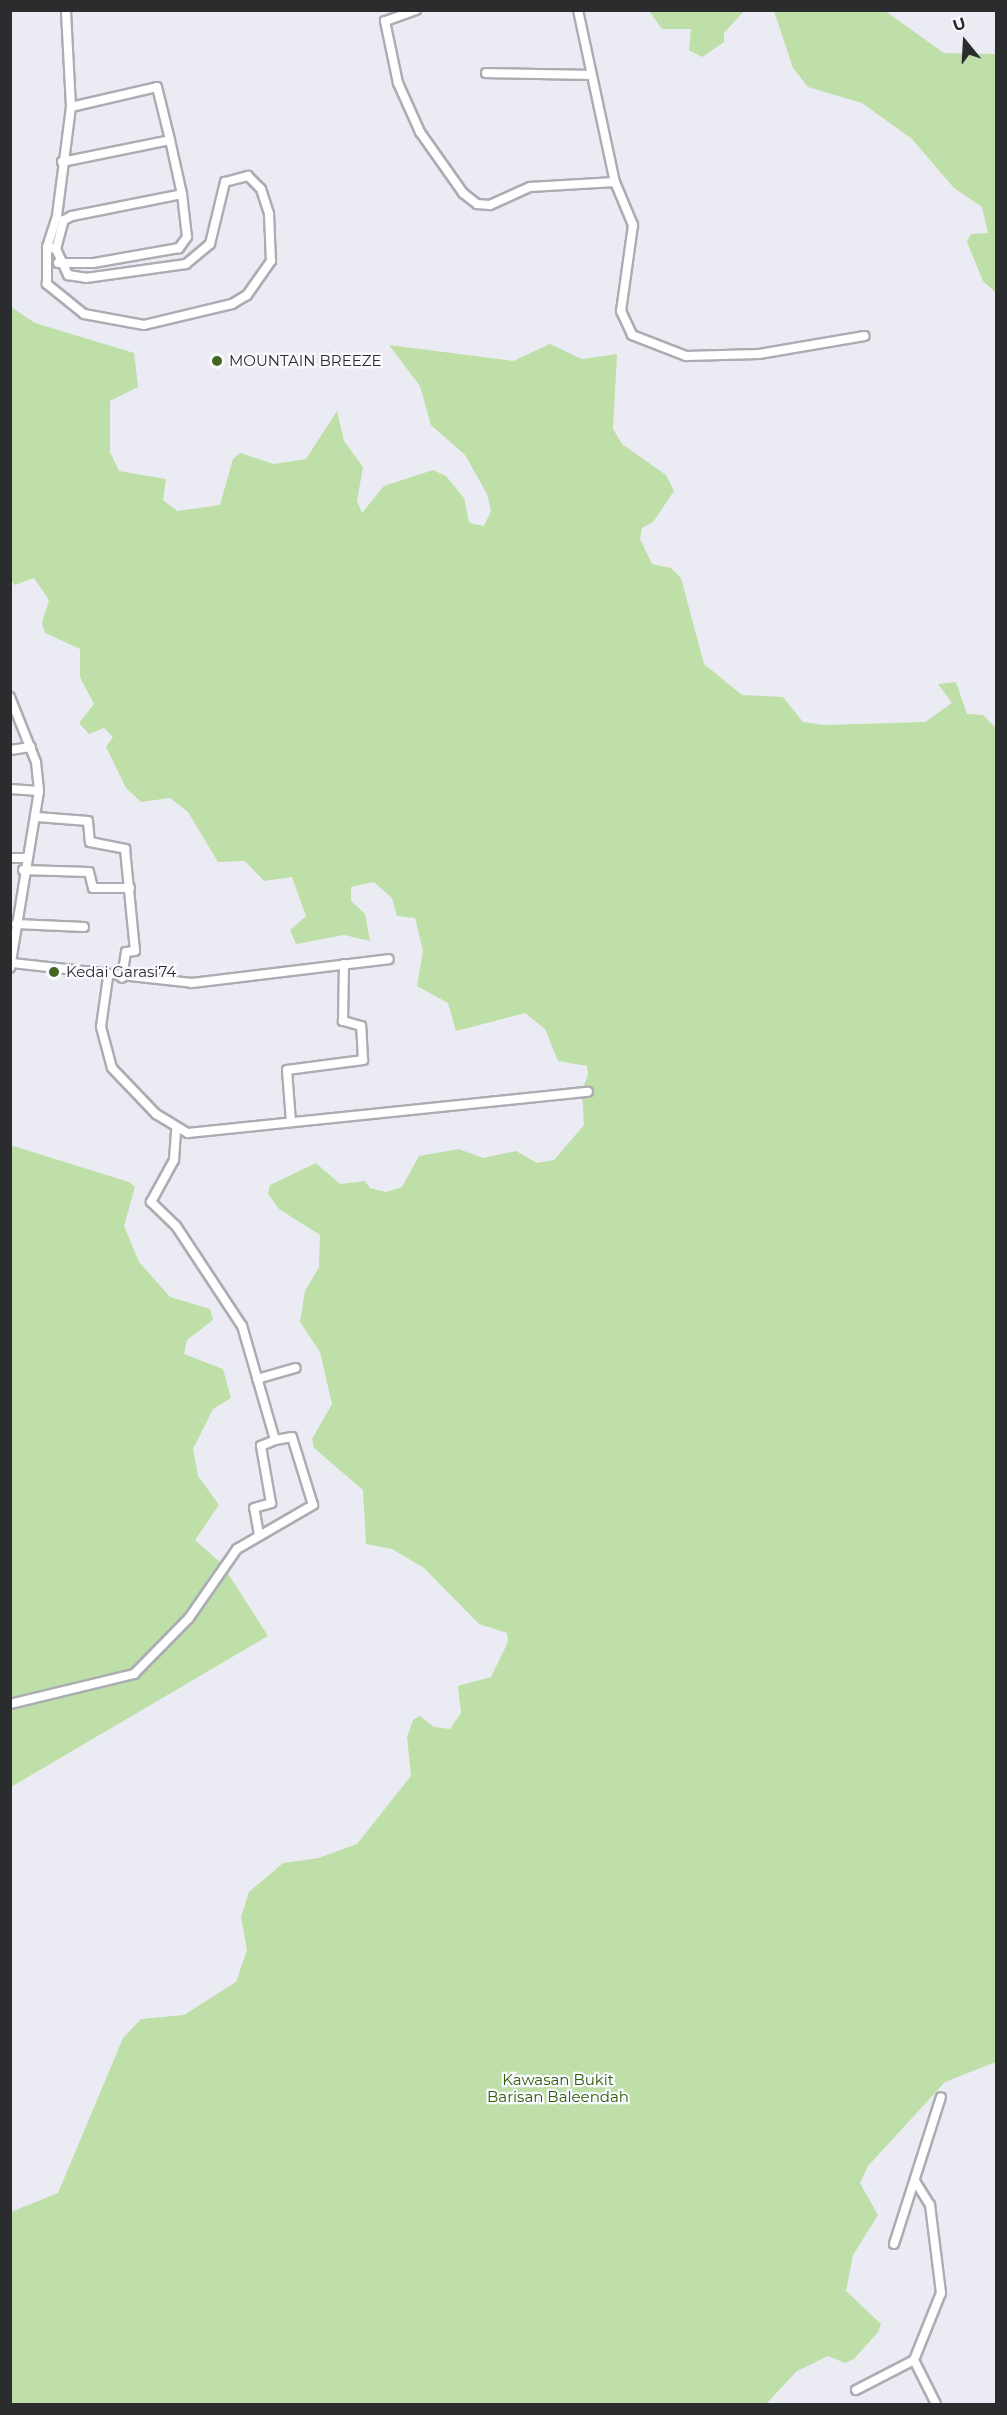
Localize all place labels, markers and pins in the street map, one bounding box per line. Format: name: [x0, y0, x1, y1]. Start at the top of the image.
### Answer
place label: MOUNTAIN BREEZE: [229, 352, 382, 370]
marker: MOUNTAIN BREEZE: [210, 354, 224, 368]
place label: Kedai Garasi74: [66, 963, 176, 981]
marker: Kedai Garasi74: [47, 965, 61, 979]

